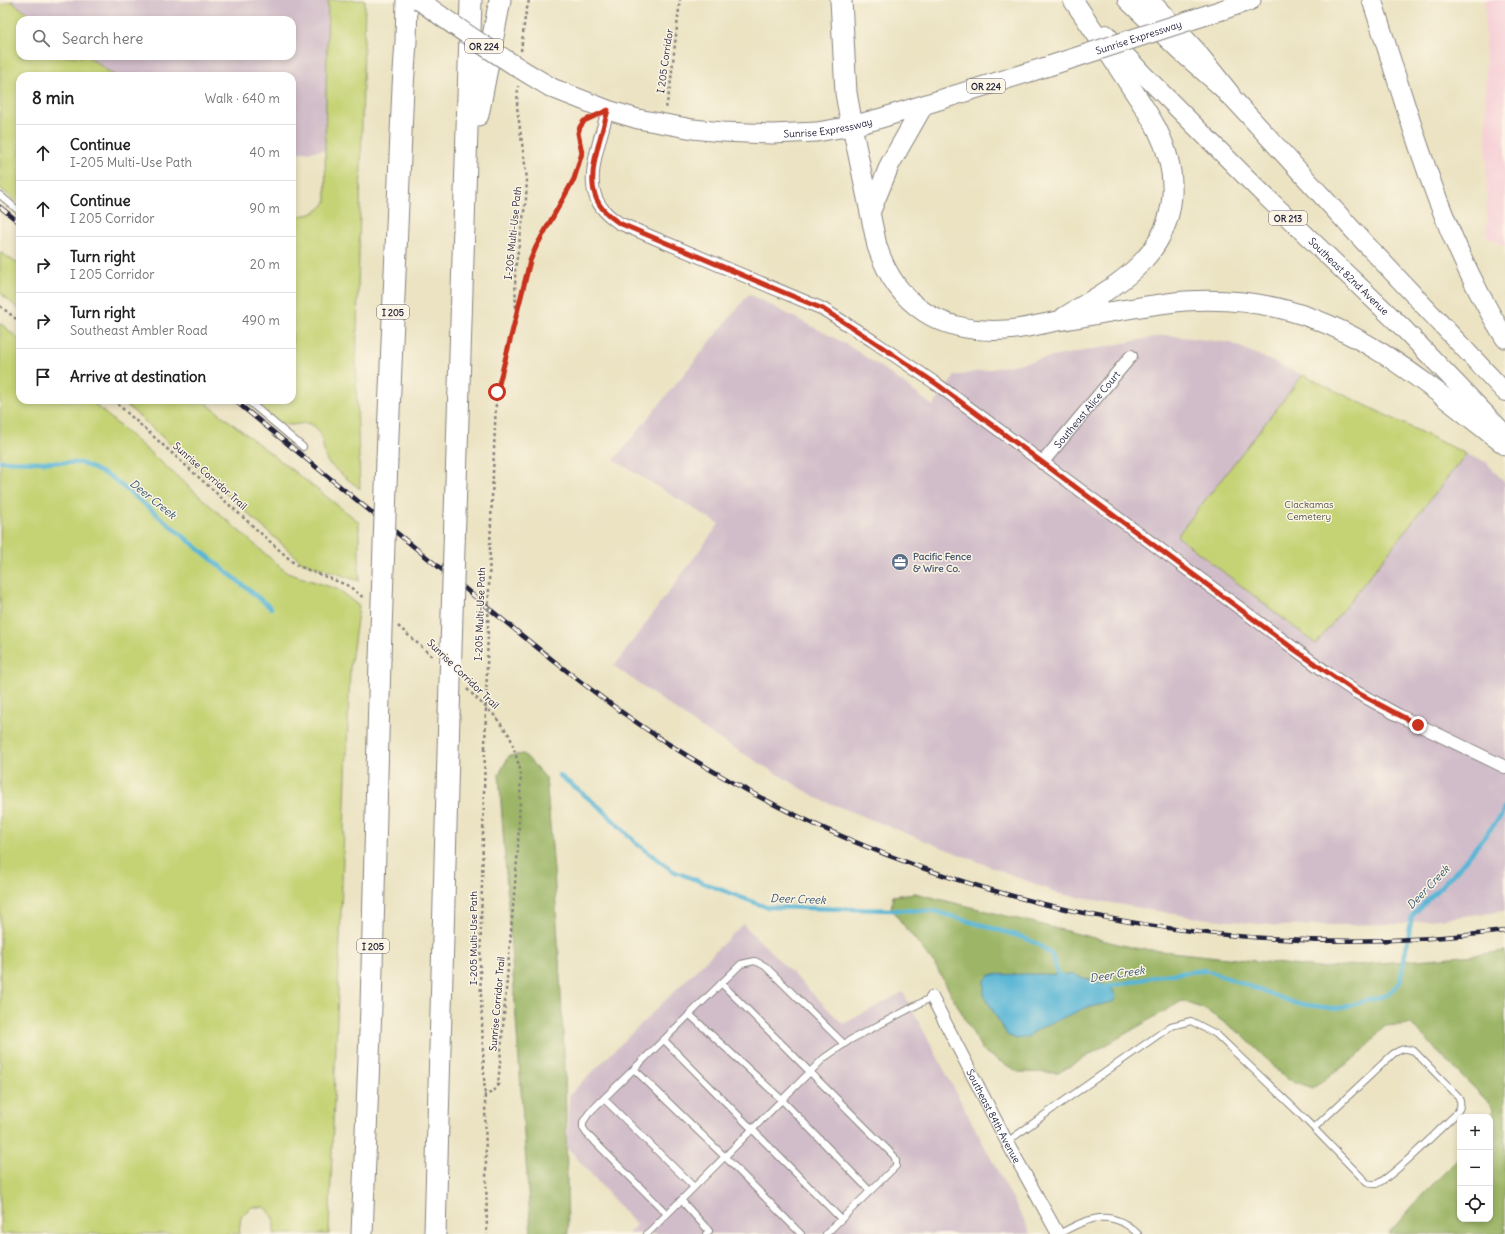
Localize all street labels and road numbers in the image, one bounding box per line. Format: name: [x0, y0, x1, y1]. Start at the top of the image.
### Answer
street label: Sunrise Expressway: [1094, 17, 1183, 57]
street label: I 205 Corridor: [654, 28, 676, 94]
road number: OR 224: [465, 39, 503, 53]
road number: OR 224: [967, 79, 1005, 93]
street label: Sunrise Expressway: [783, 114, 874, 140]
street label: I-205 Multi-Use Path: [502, 185, 524, 280]
road number: OR 213: [1269, 211, 1307, 225]
street label: Southeast 82nd Avenue: [1306, 235, 1392, 318]
road number: I 205: [377, 305, 409, 319]
street label: Southeast Alice Court: [1051, 367, 1123, 451]
street label: Sunrise Corridor Trail: [170, 439, 250, 513]
street label: I-205 Multi-Use Path: [472, 567, 488, 661]
street label: Sunrise Corridor Trail: [424, 636, 502, 712]
street label: I-205 Multi-Use Path: [467, 891, 480, 985]
road number: I 205: [357, 939, 389, 953]
street label: Sunrise Corridor Trail: [486, 956, 508, 1052]
street label: Southeast 84th Avenue: [964, 1067, 1024, 1165]

